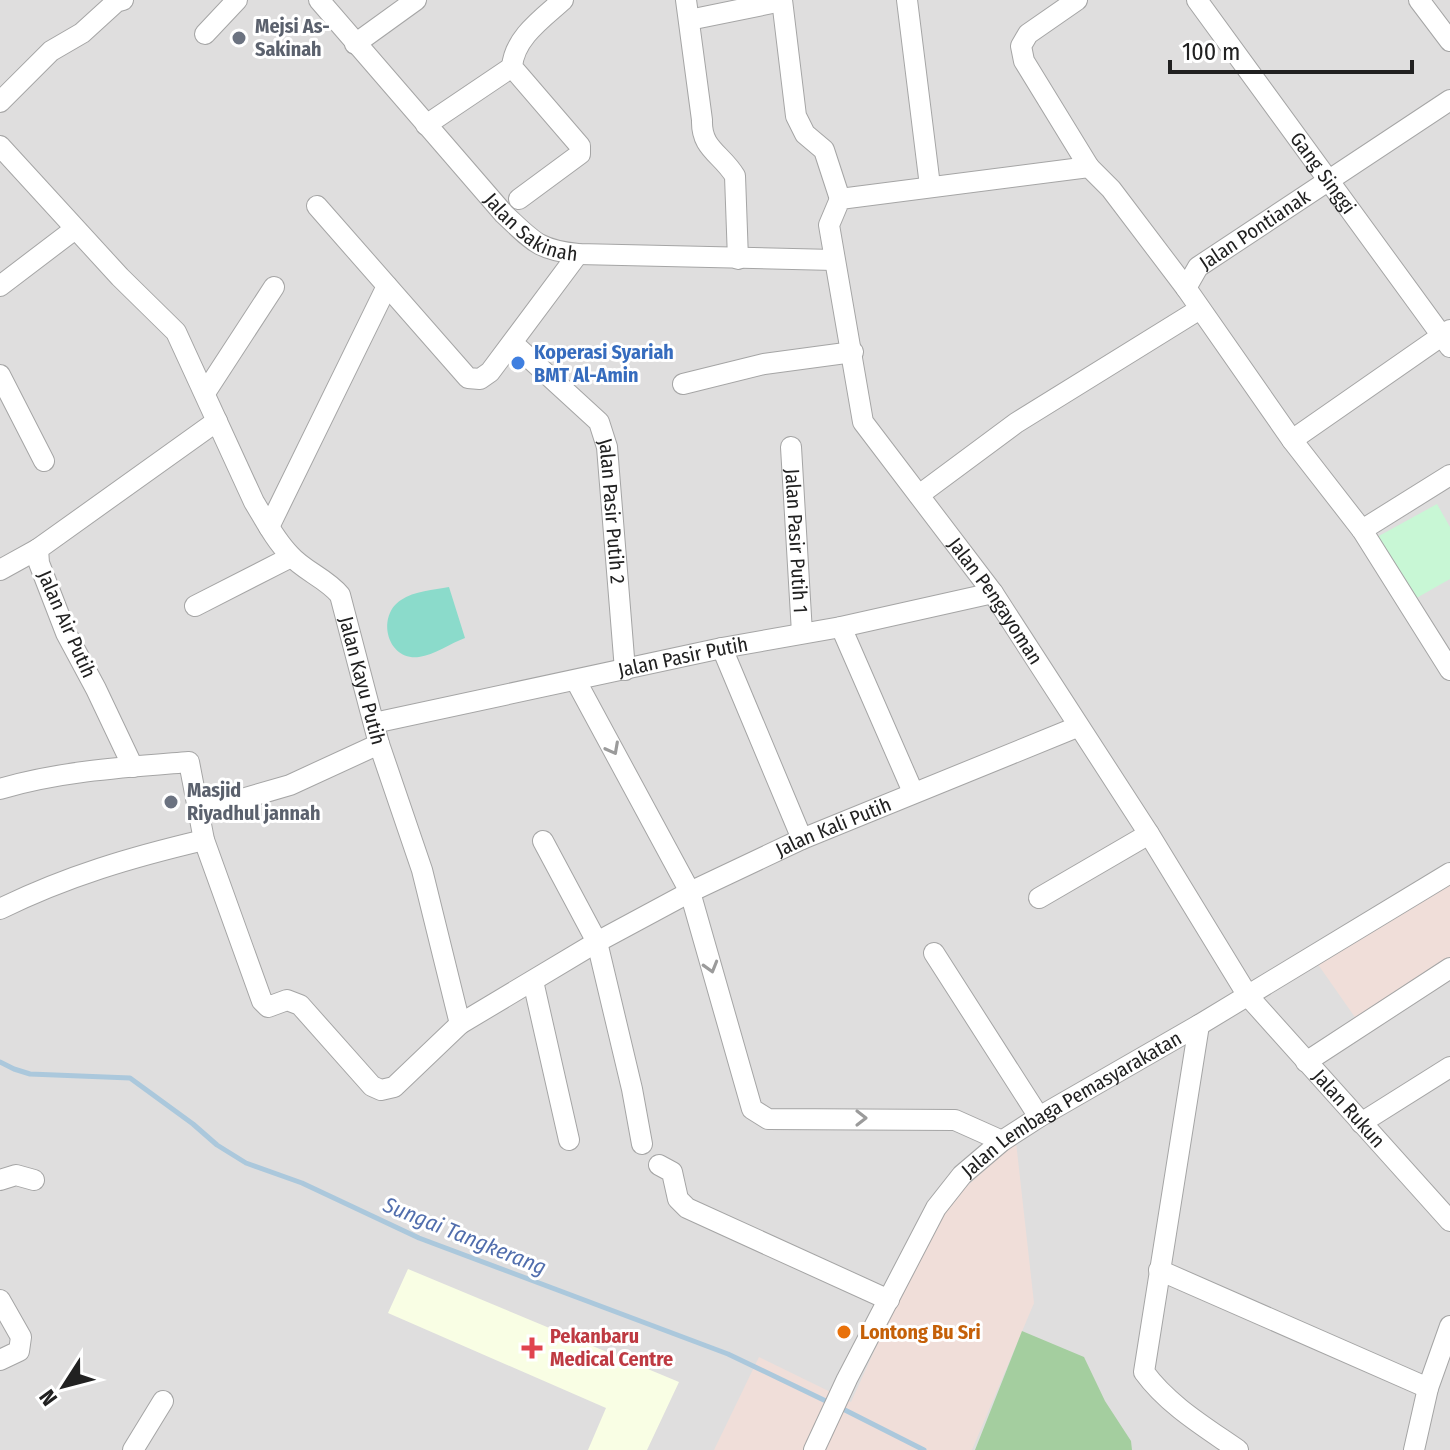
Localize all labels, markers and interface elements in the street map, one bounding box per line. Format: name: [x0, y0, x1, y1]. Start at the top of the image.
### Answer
place label: Mejsi As- Sakinah: [255, 14, 330, 61]
scale bar: [1170, 24, 1412, 74]
marker: Mejsi As- Sakinah: [230, 29, 248, 47]
text: 100 m: [1182, 38, 1240, 66]
street label: Gang Singgi: [1285, 127, 1361, 218]
street label: Jalan Pontianak: [1195, 184, 1315, 275]
street label: Jalan Sakinah: [479, 188, 579, 266]
place label: Koperasi Syariah BMT Al-Amin: [534, 340, 674, 387]
marker: Koperasi Syariah BMT Al-Amin: [509, 354, 527, 372]
street label: Jalan Pasir Putih 2: [593, 435, 630, 585]
street label: Jalan Pasir Putih 1: [780, 468, 813, 614]
street label: Jalan Pengayoman: [943, 533, 1048, 669]
street label: Jalan Air Putih: [33, 567, 101, 681]
street label: Jalan Kayu Putih: [334, 614, 391, 747]
street label: Jalan Pasir Putih: [616, 632, 750, 682]
one-way arrow: [603, 741, 618, 756]
place label: Masjid Riyadhul jannah: [187, 778, 320, 825]
street label: Jalan Kali Putih: [772, 792, 895, 862]
marker: Masjid Riyadhul jannah: [162, 793, 180, 811]
one-way arrow: [702, 960, 718, 974]
street label: Jalan Lembaga Pemasyarakatan: [956, 1026, 1186, 1182]
street label: Jalan Rukun: [1308, 1064, 1390, 1152]
one-way arrow: [855, 1109, 868, 1127]
water label: Sungai Tangkerang: [379, 1191, 550, 1281]
place label: Lontong Bu Sri: [860, 1320, 981, 1344]
marker: Lontong Bu Sri: [835, 1323, 853, 1341]
place label: Pekanbaru Medical Centre: [550, 1324, 673, 1371]
marker: Pekanbaru Medical Centre: [521, 1337, 543, 1359]
north arrow: [24, 1346, 104, 1426]
text: N: [33, 1384, 63, 1411]

